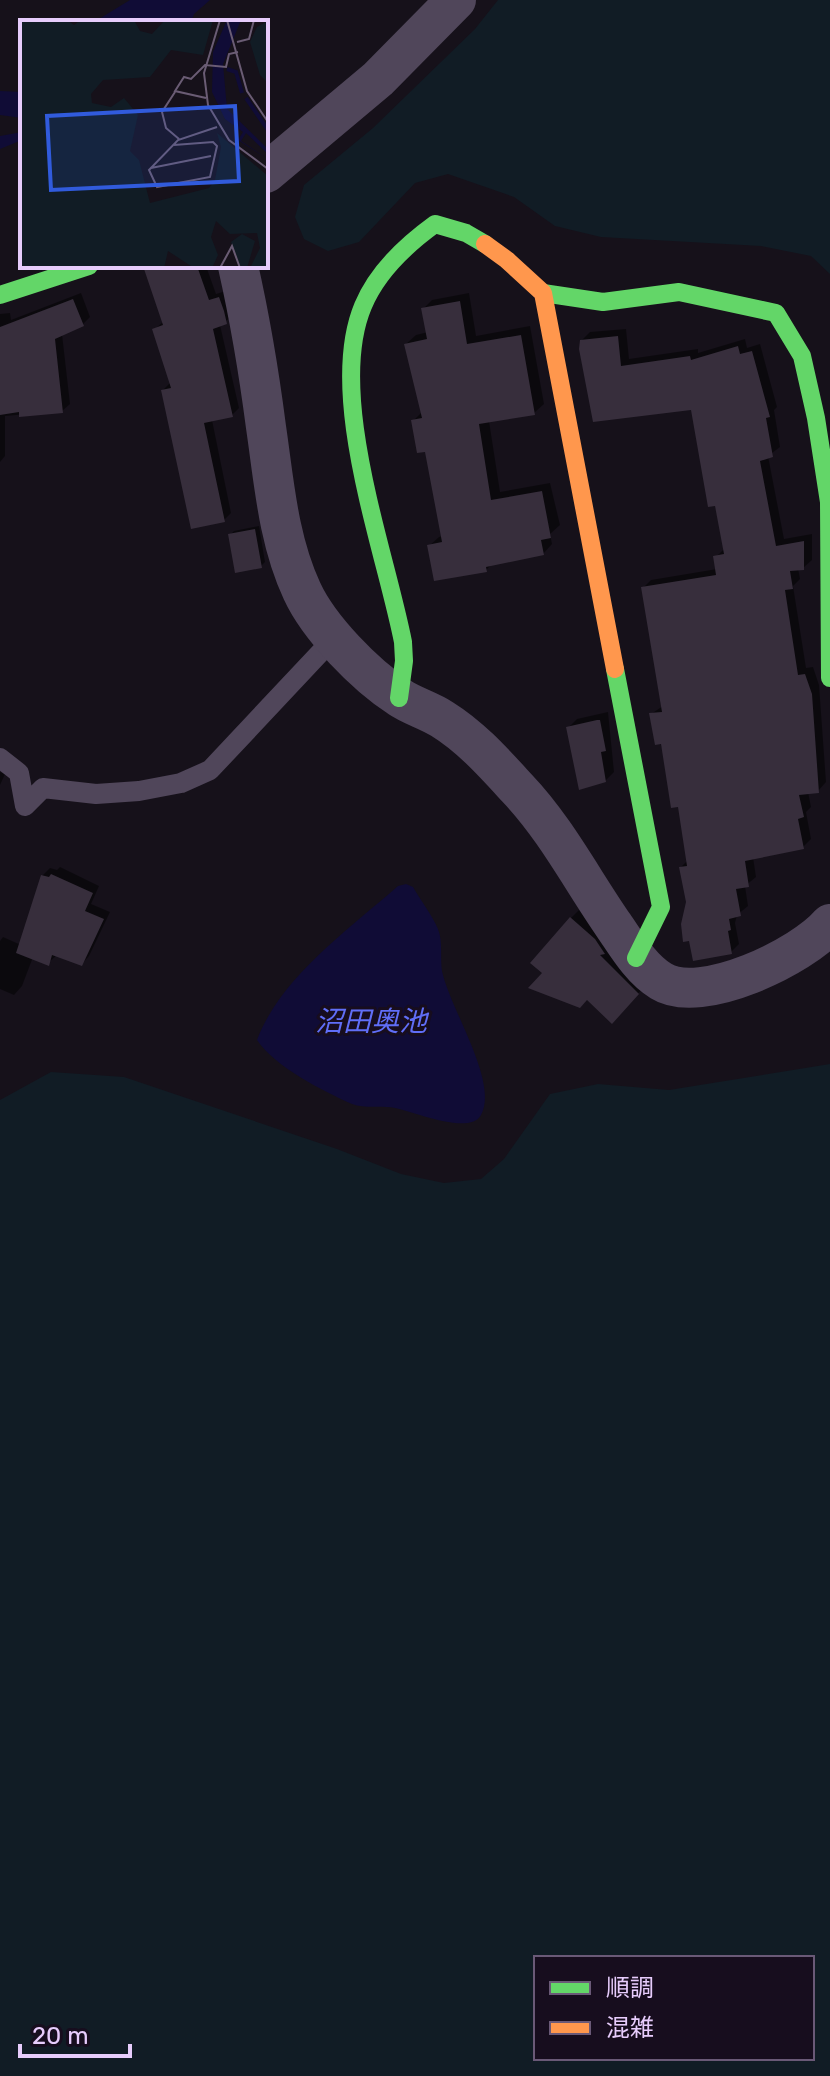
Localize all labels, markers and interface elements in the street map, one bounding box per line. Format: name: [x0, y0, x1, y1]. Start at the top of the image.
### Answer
inset map: [20, 20, 268, 268]
water label: 沼田奥池: [315, 1005, 430, 1038]
legend: [534, 1956, 814, 2060]
text: 順調: [606, 1974, 654, 2002]
scale bar: [20, 2008, 130, 2058]
text: 混雑: [606, 2014, 654, 2042]
text: 20 m: [32, 2022, 89, 2050]

